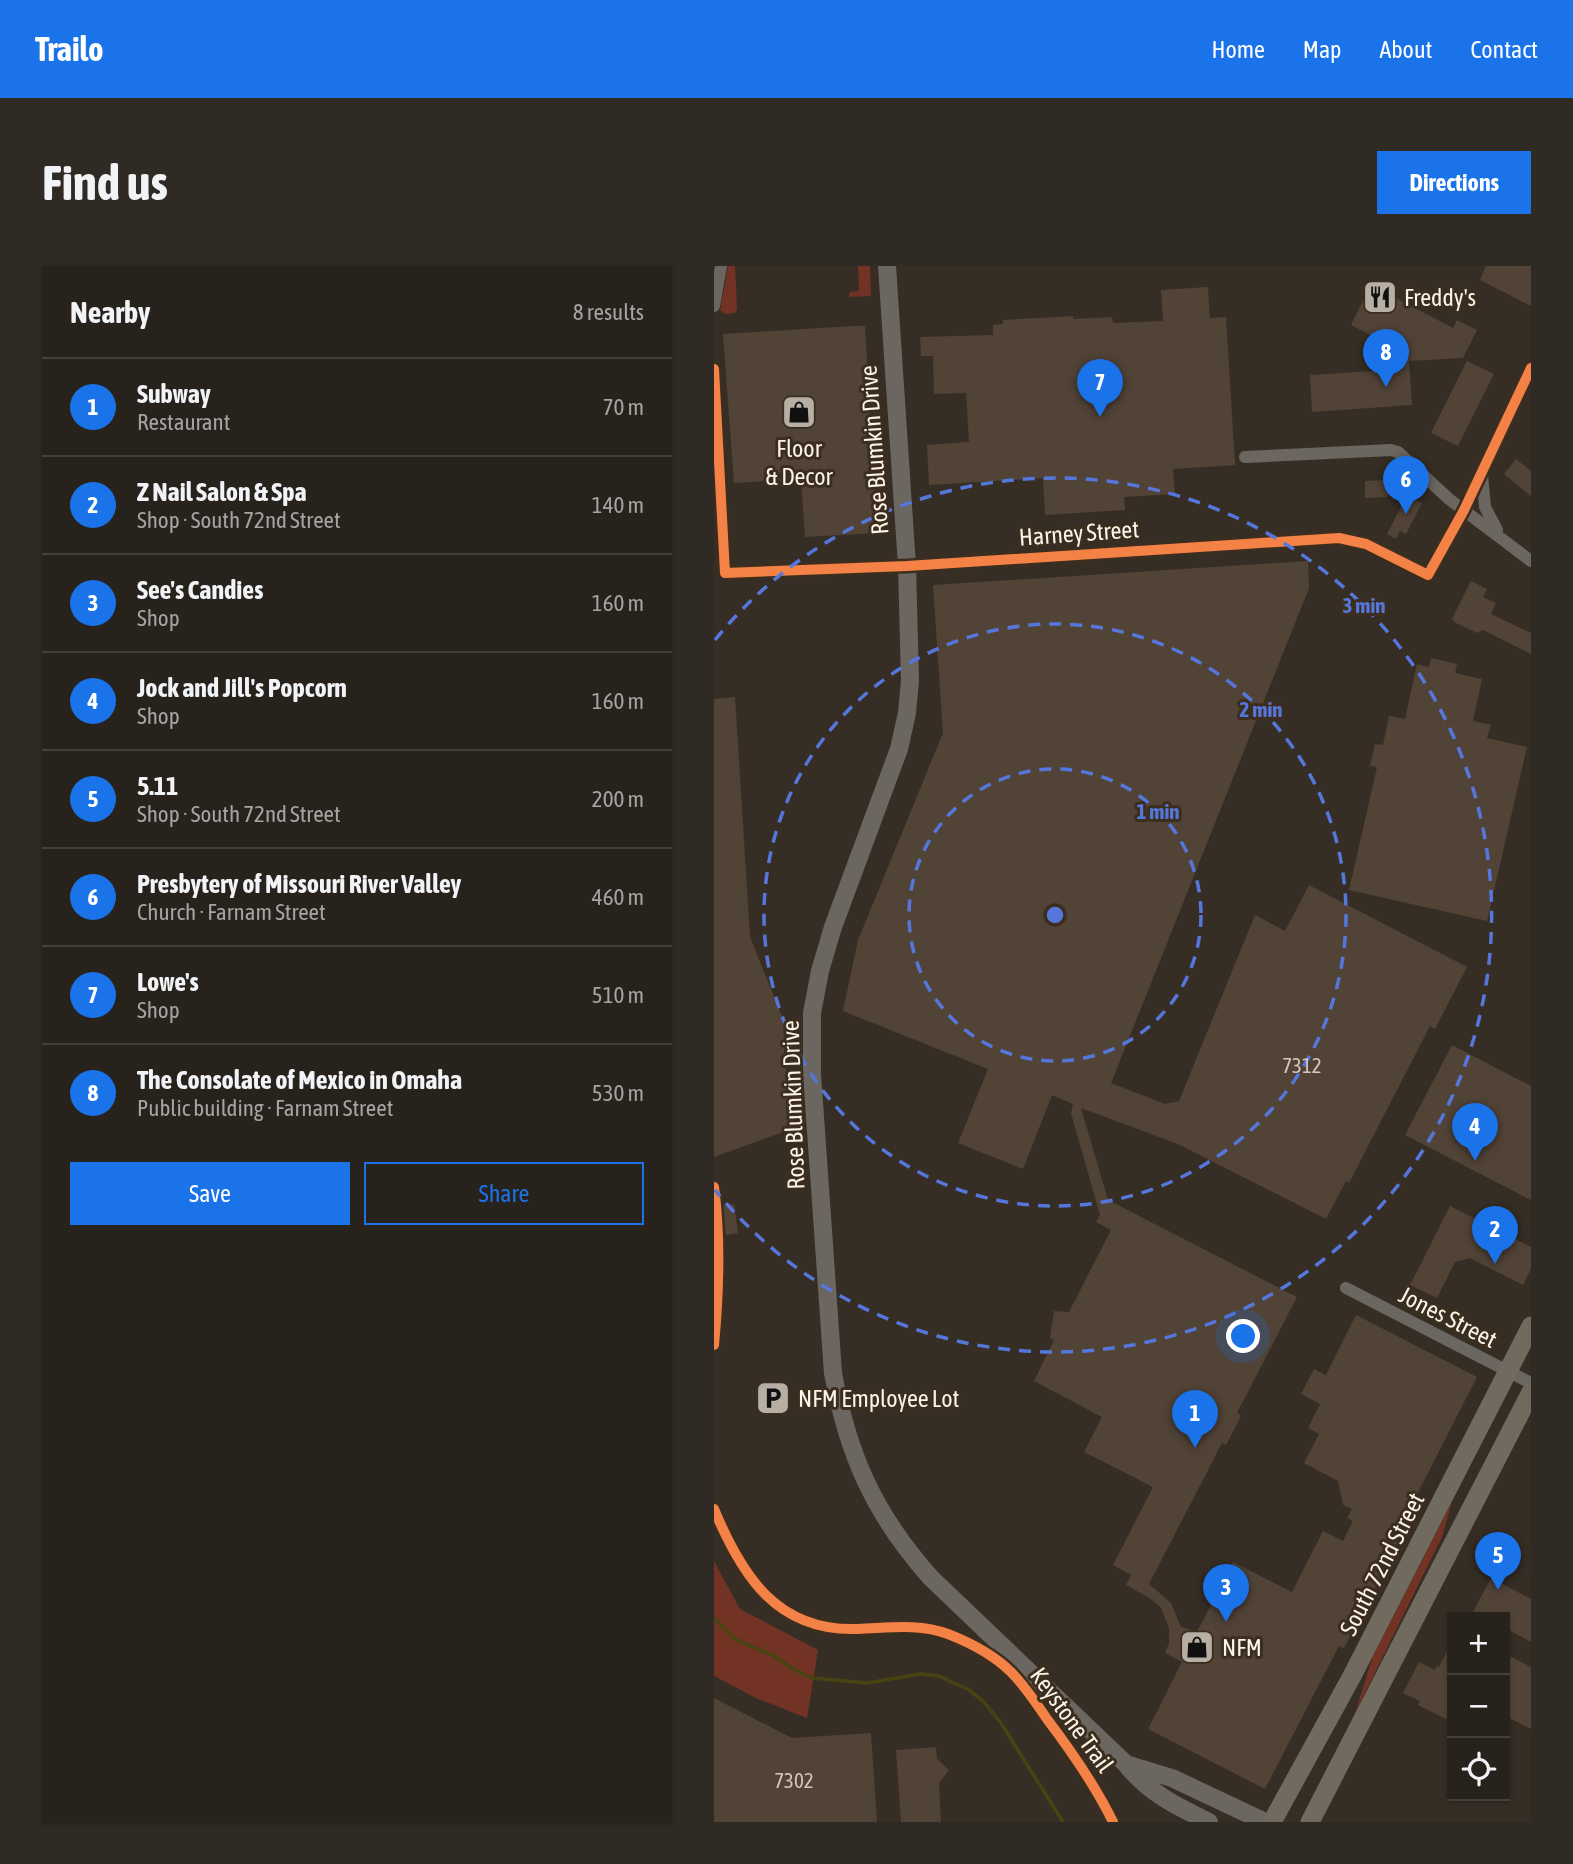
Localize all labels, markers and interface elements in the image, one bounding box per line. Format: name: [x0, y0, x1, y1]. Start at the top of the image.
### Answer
text: Trailo: [35, 30, 103, 68]
text: Home: [1211, 36, 1265, 63]
text: Map: [1303, 36, 1341, 63]
text: About: [1379, 36, 1432, 63]
text: Contact: [1470, 36, 1538, 63]
button: Directions: [1377, 151, 1531, 214]
text: Find us: [42, 154, 168, 210]
restaurant icon: Freddy's: [1361, 278, 1399, 316]
place label: Freddy's: [1404, 284, 1476, 311]
text: Nearby: [70, 295, 150, 329]
text: 8 results: [573, 299, 644, 325]
pin: 8: [1363, 329, 1409, 387]
pin: 7: [1077, 359, 1123, 417]
street label: Rose Blumkin Drive: [855, 365, 893, 535]
text: Subway: [137, 379, 211, 409]
shop icon: Floor & Decor: [780, 393, 818, 431]
text: 1: [88, 394, 98, 420]
text: 70 m: [603, 394, 644, 420]
text: Restaurant: [137, 409, 230, 435]
place label: Floor & Decor: [765, 435, 834, 490]
pin: 6: [1383, 456, 1429, 514]
text: Z Nail Salon & Spa: [137, 477, 307, 507]
text: 2: [88, 492, 98, 518]
text: 140 m: [592, 492, 644, 518]
text: Shop · South 72nd Street: [137, 507, 341, 533]
street label: Harney Street: [1018, 515, 1140, 551]
text: See's Candies: [137, 575, 263, 605]
text: 3: [88, 590, 98, 616]
text: 160 m: [592, 590, 644, 616]
text: 3 min: [1343, 593, 1385, 617]
text: Shop: [137, 605, 180, 631]
text: Jock and Jill's Popcorn: [137, 673, 347, 703]
text: 4: [88, 688, 98, 714]
text: 160 m: [592, 688, 644, 714]
text: 2 min: [1240, 697, 1282, 721]
text: Shop: [137, 703, 180, 729]
text: 5.11: [137, 771, 178, 801]
text: 5: [88, 786, 98, 812]
text: 200 m: [592, 786, 644, 812]
text: 1 min: [1137, 799, 1179, 823]
text: Shop · South 72nd Street: [137, 801, 341, 827]
text: Presbytery of Missouri River Valley: [137, 869, 461, 899]
text: 6: [88, 884, 98, 910]
text: 460 m: [592, 884, 644, 910]
text: Church · Farnam Street: [137, 899, 326, 925]
centre of rings: [1043, 903, 1067, 927]
text: Lowe's: [137, 967, 199, 997]
text: 7: [88, 982, 98, 1008]
text: 510 m: [592, 982, 644, 1008]
text: Shop: [137, 997, 180, 1023]
street label: Rose Blumkin Drive: [777, 1020, 809, 1190]
house number: 7312: [1282, 1053, 1322, 1077]
text: The Consolate of Mexico in Omaha: [137, 1065, 462, 1095]
text: 8: [88, 1080, 98, 1106]
text: 530 m: [592, 1080, 644, 1106]
text: Public building · Farnam Street: [137, 1095, 393, 1121]
pin: 4: [1452, 1103, 1498, 1161]
button: Save: [70, 1162, 350, 1225]
button: Share: [364, 1162, 644, 1225]
pin: 2: [1472, 1206, 1518, 1264]
street label: Jones Street: [1395, 1281, 1501, 1353]
your location: [1226, 1319, 1260, 1353]
parking icon: NFM Employee Lot: [754, 1379, 792, 1417]
place label: NFM Employee Lot: [798, 1385, 959, 1412]
pin: 1: [1172, 1390, 1218, 1448]
street label: South 72nd Street: [1334, 1488, 1430, 1640]
pin: 5: [1475, 1532, 1521, 1590]
pin: 3: [1203, 1564, 1249, 1622]
map controls: [1447, 1612, 1510, 1801]
button: +: [1447, 1612, 1510, 1675]
shop icon: NFM: [1178, 1628, 1216, 1666]
place label: NFM: [1222, 1634, 1262, 1661]
street label: Keystone Trail: [1025, 1662, 1119, 1778]
button: −: [1447, 1675, 1510, 1738]
button: locate: [1447, 1738, 1510, 1801]
house number: 7302: [774, 1768, 814, 1792]

